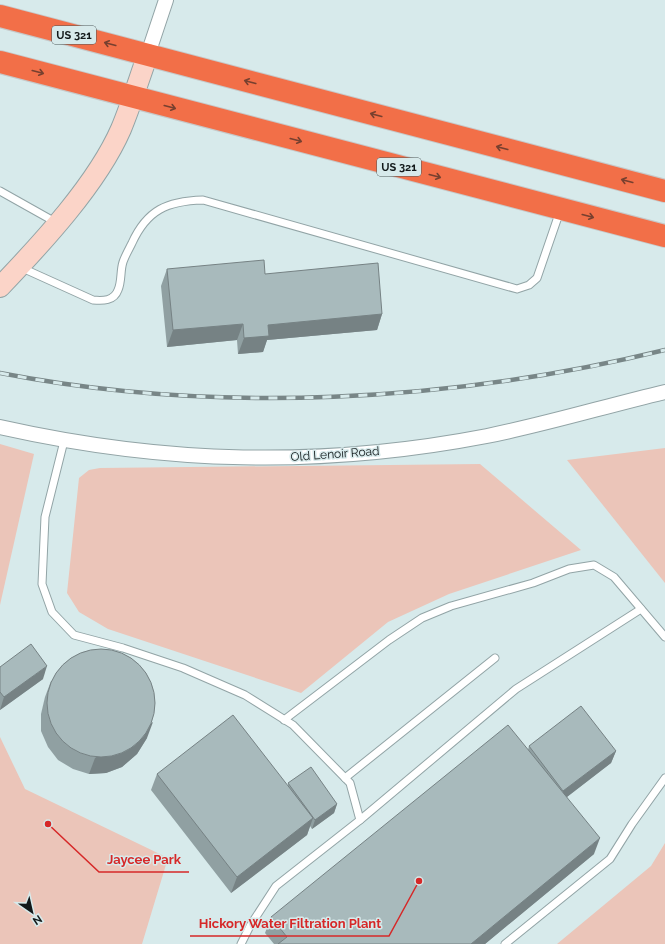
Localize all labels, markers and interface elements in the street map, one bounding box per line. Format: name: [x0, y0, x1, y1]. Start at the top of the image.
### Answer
road number: US 321: [52, 26, 96, 44]
one-way arrow: [104, 40, 117, 48]
one-way arrow: [31, 69, 44, 77]
one-way arrow: [244, 77, 257, 85]
one-way arrow: [164, 104, 177, 111]
one-way arrow: [370, 111, 383, 118]
one-way arrow: [289, 137, 302, 144]
one-way arrow: [495, 144, 508, 151]
road number: US 321: [377, 158, 421, 176]
one-way arrow: [429, 173, 442, 181]
one-way arrow: [621, 177, 634, 185]
one-way arrow: [582, 213, 595, 220]
street label: Old Lenoir Road: [290, 444, 380, 464]
callout: Jaycee Park: [99, 847, 189, 872]
text: Jaycee Park: [107, 852, 182, 867]
north arrow: [12, 892, 52, 932]
callout: Hickory Water Filtration Plant: [190, 911, 389, 936]
text: N: [30, 912, 44, 928]
text: Hickory Water Filtration Plant: [199, 916, 381, 931]

